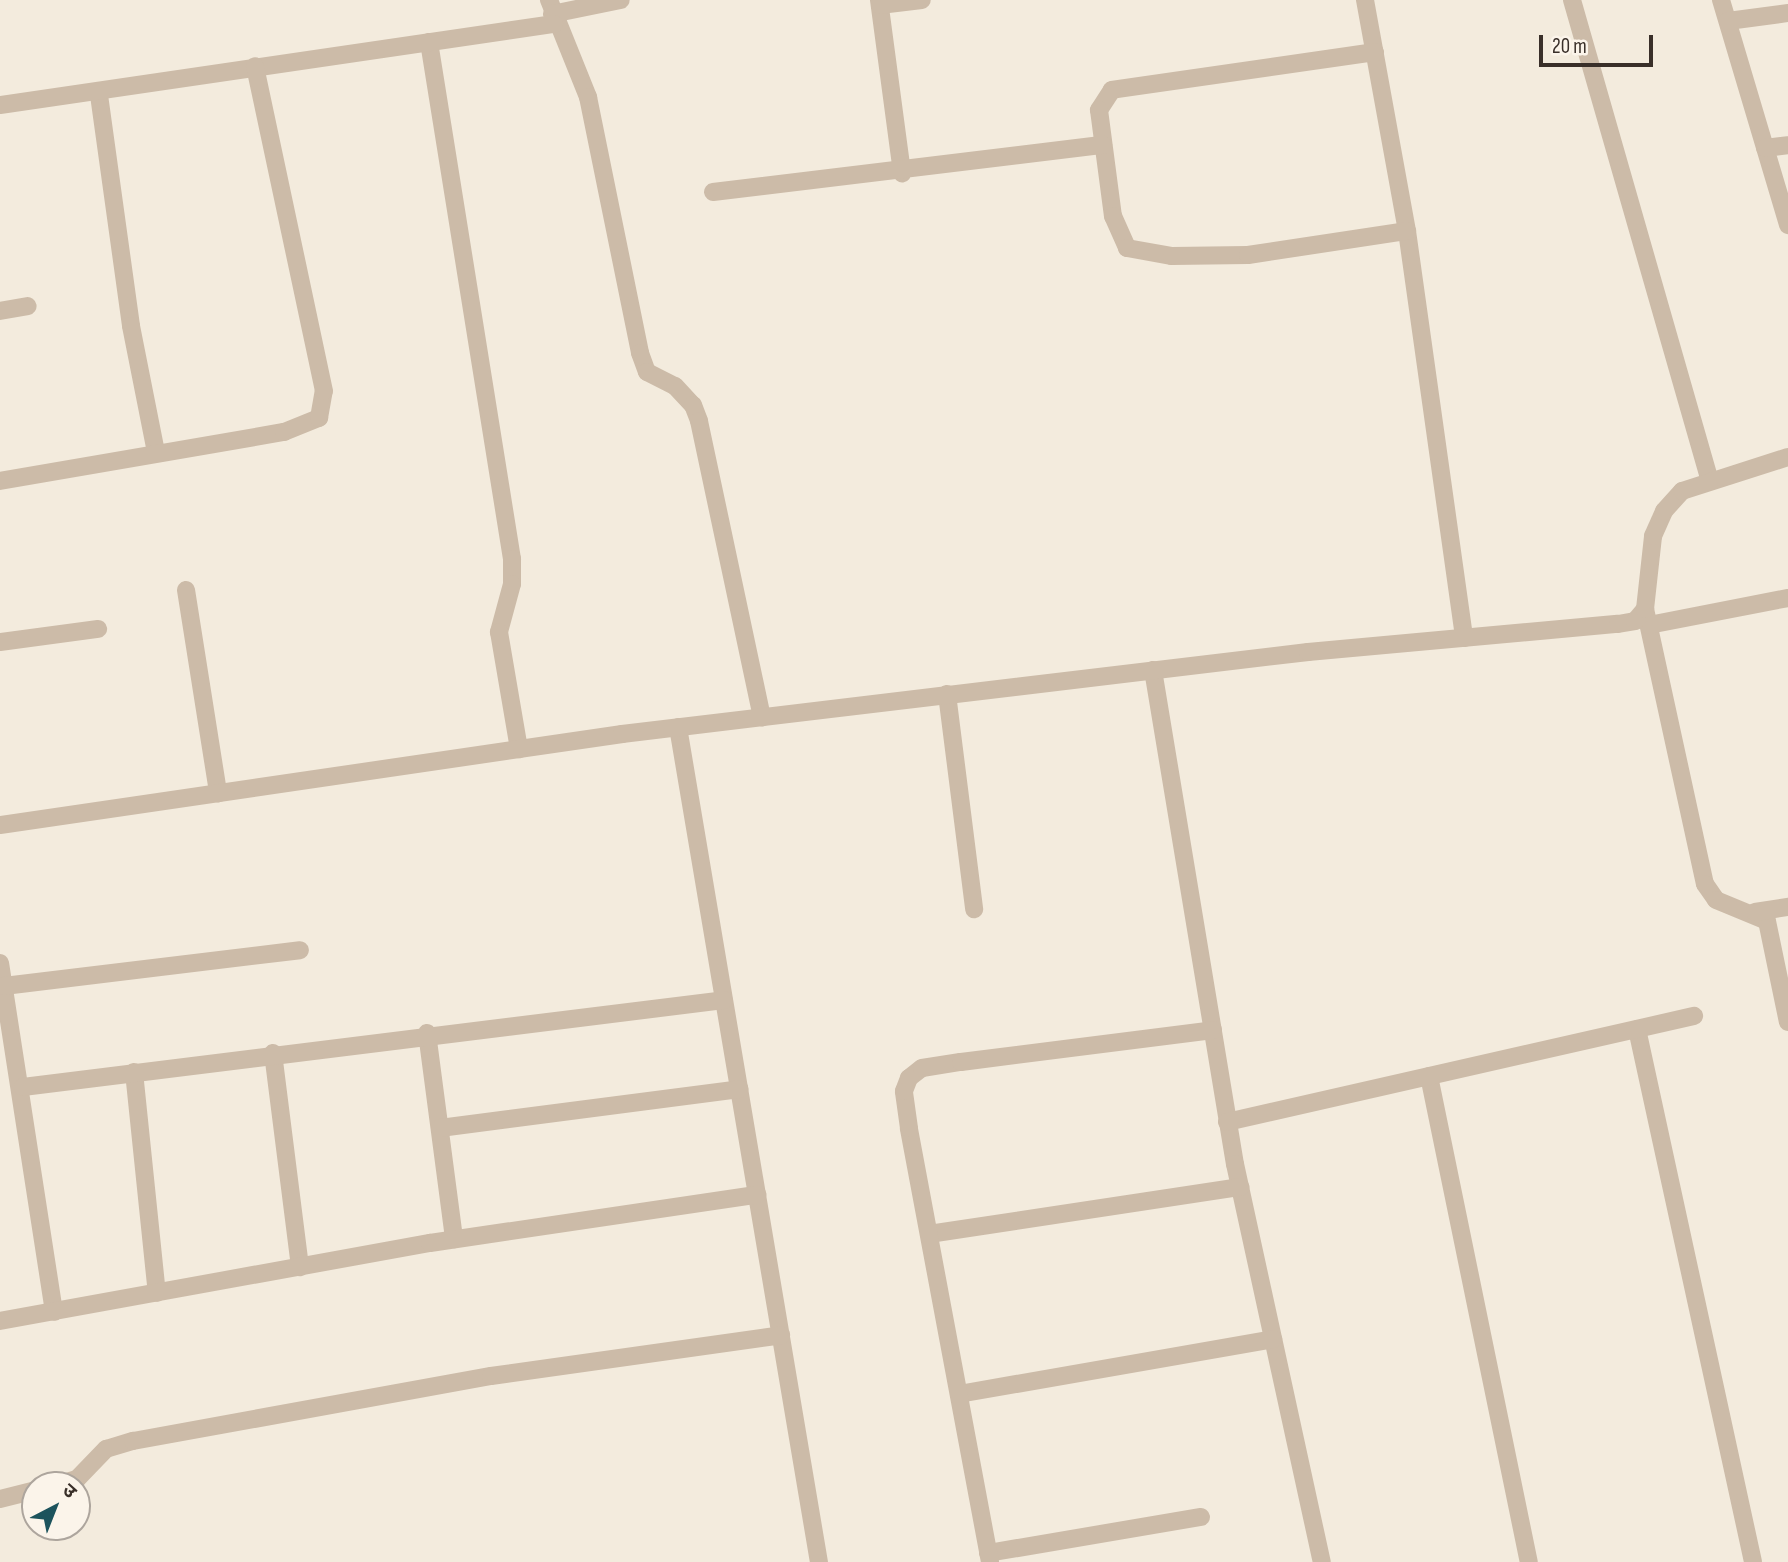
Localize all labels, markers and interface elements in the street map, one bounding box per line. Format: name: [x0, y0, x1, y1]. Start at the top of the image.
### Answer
scale bar: [1543, 21, 1657, 65]
text: 20 m: [1552, 34, 1587, 59]
north arrow: [21, 1471, 91, 1541]
text: उ: [57, 1479, 81, 1504]

